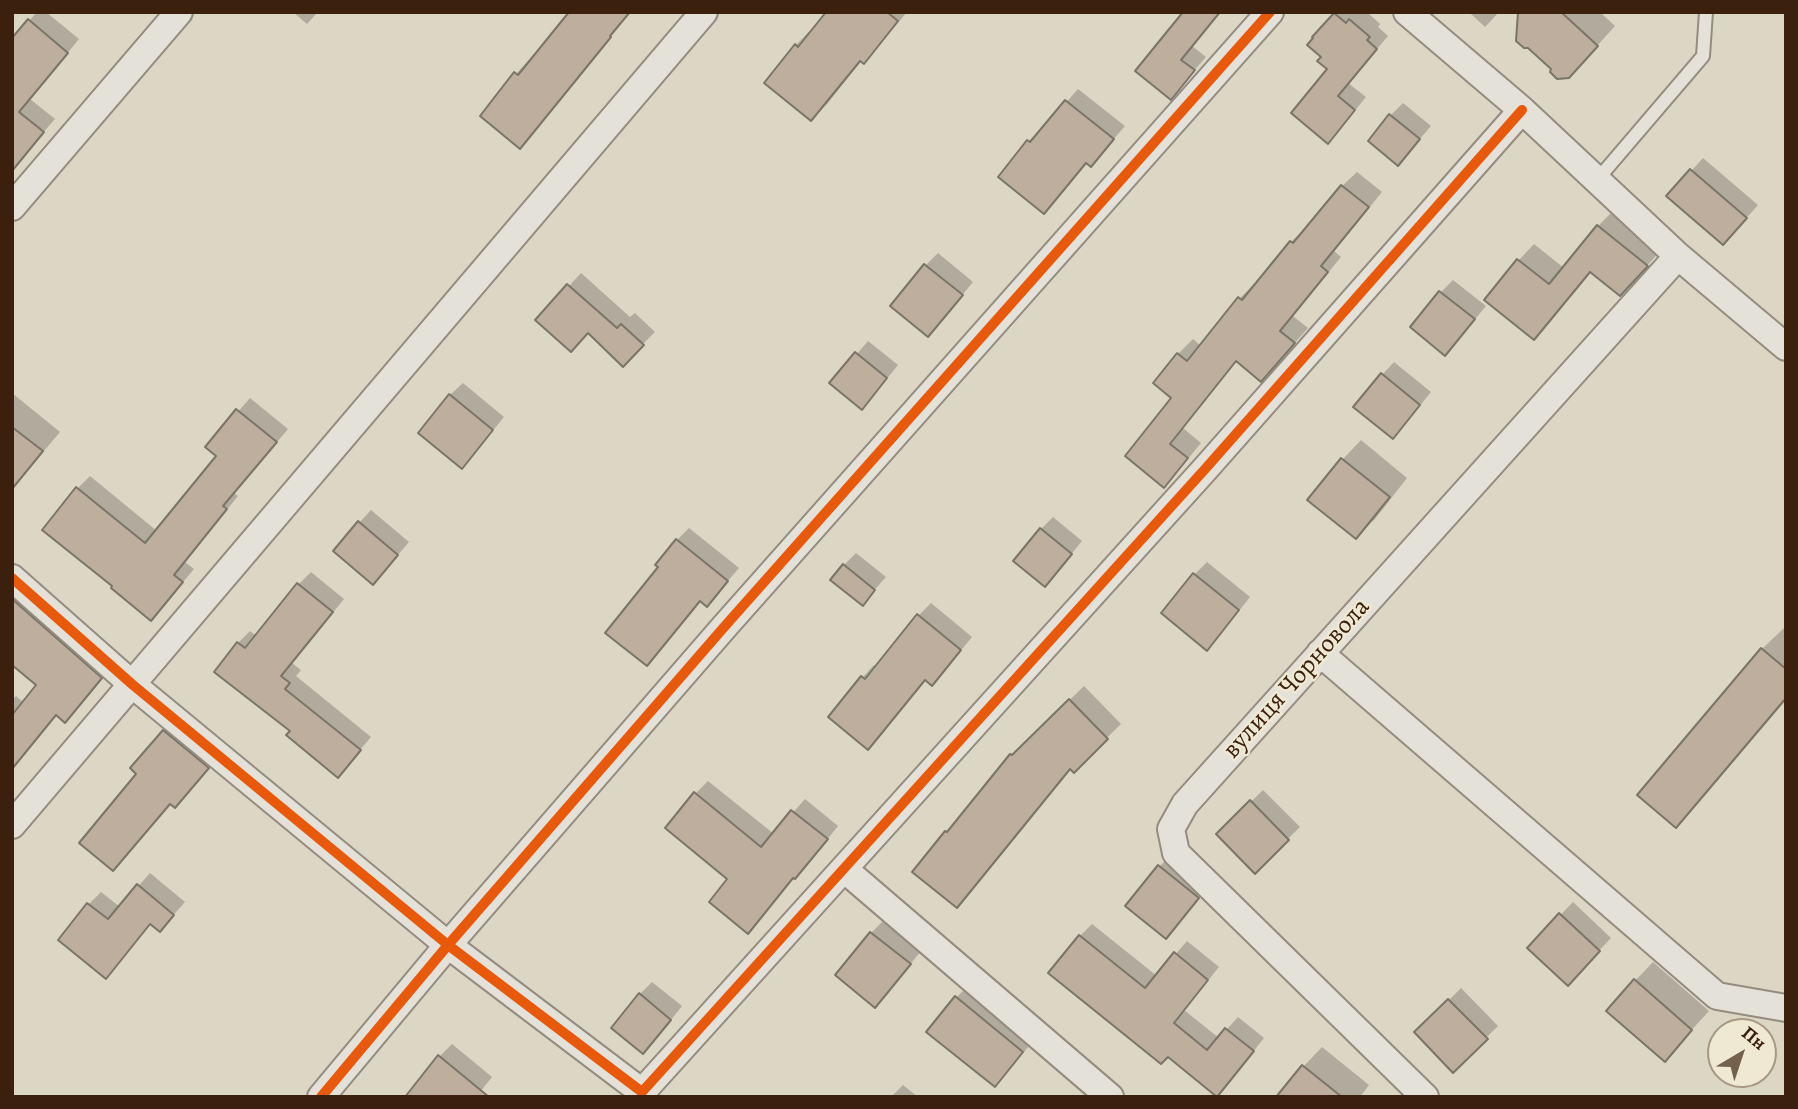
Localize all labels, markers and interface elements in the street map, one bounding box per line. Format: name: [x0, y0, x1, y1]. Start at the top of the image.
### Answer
street label: вулиця Чорновола: [1217, 592, 1377, 766]
north arrow: [1707, 1018, 1777, 1088]
text: Пн: [1736, 1020, 1772, 1056]

